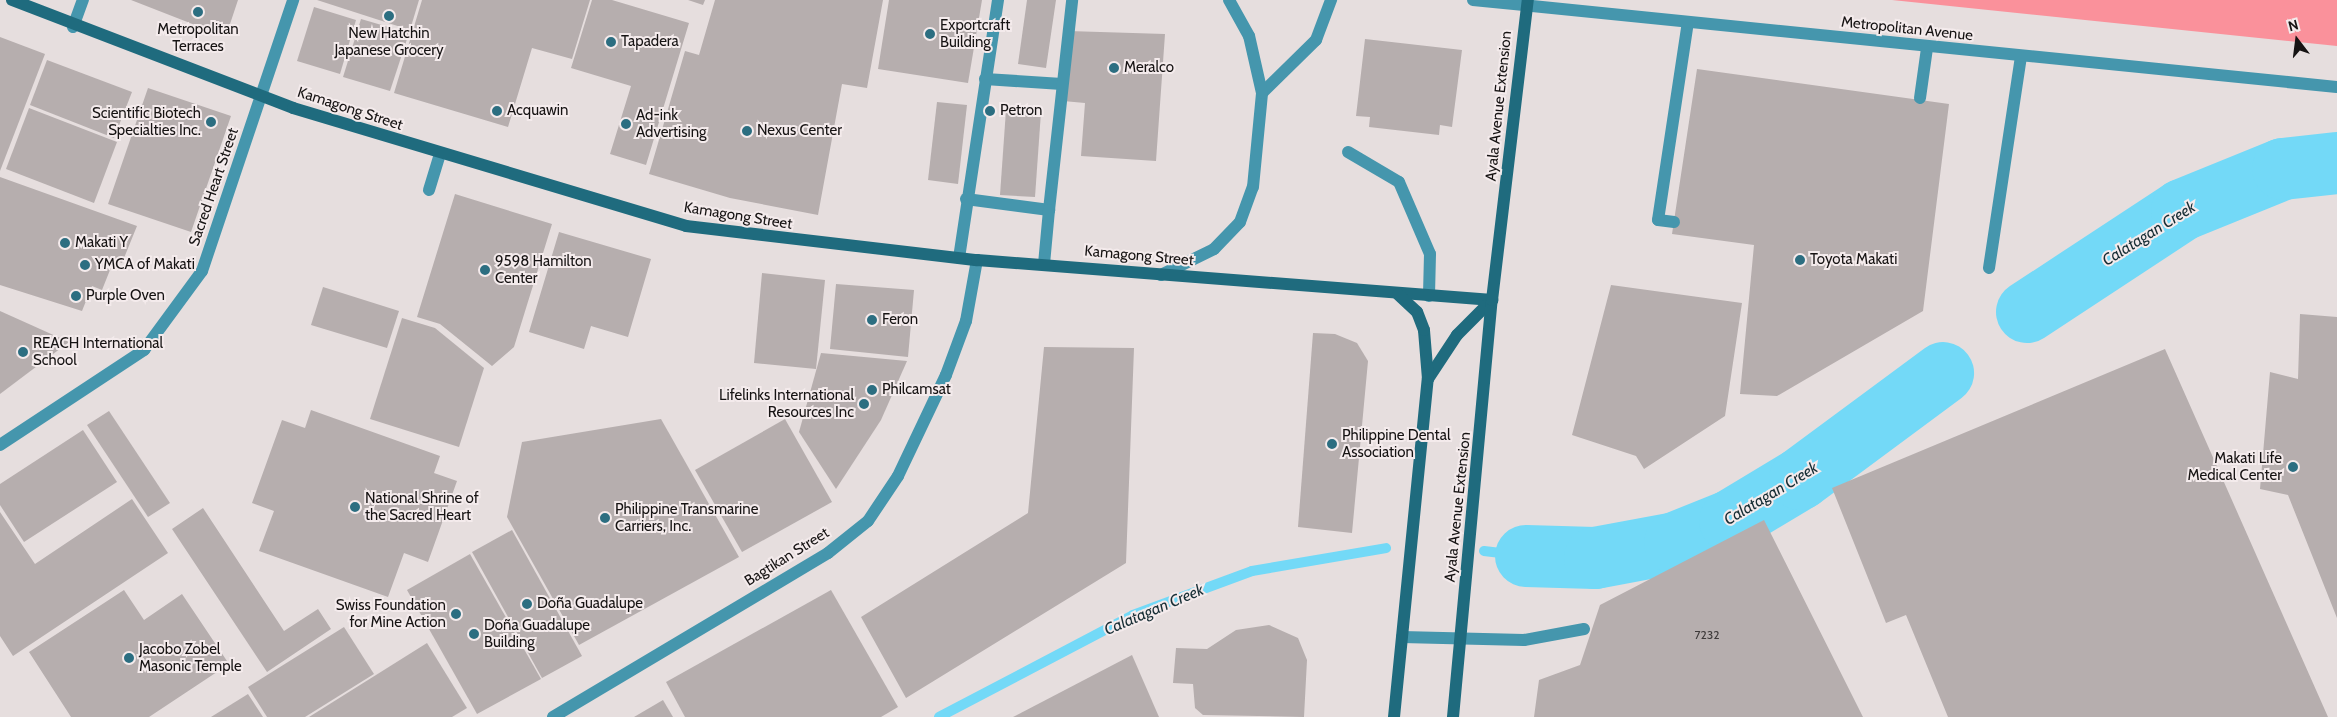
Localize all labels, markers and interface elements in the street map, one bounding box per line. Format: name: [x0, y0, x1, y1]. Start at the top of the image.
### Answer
marker: Metropolitan Terraces: [192, 6, 204, 18]
marker: New Hatchin Japanese Grocery: [383, 10, 395, 22]
street label: Metropolitan Avenue: [1840, 13, 1974, 45]
north arrow: [2272, 15, 2322, 65]
place label: Exportcraft Building: [940, 16, 1010, 51]
text: N: [2286, 16, 2300, 35]
place label: Metropolitan Terraces: [157, 20, 239, 55]
place label: New Hatchin Japanese Grocery: [334, 24, 444, 59]
marker: Exportcraft Building: [924, 28, 936, 40]
street label: Ayala Avenue Extension: [1482, 30, 1516, 182]
place label: Tapadera: [621, 33, 679, 51]
marker: Tapadera: [605, 36, 617, 48]
place label: Meralco: [1124, 59, 1174, 77]
marker: Meralco: [1108, 62, 1120, 74]
street label: Kamagong Street: [295, 84, 405, 134]
place label: Acquawin: [507, 102, 568, 120]
place label: Petron: [1000, 102, 1042, 120]
place label: Scientific Biotech Specialties Inc.: [92, 104, 201, 139]
marker: Acquawin: [491, 105, 503, 117]
marker: Petron: [984, 105, 996, 117]
place label: Ad-ink Advertising: [636, 106, 707, 141]
marker: Scientific Biotech Specialties Inc.: [205, 116, 217, 128]
marker: Ad-ink Advertising: [620, 118, 632, 130]
place label: Nexus Center: [757, 122, 842, 140]
marker: Nexus Center: [741, 125, 753, 137]
street label: Sacred Heart Street: [185, 126, 243, 248]
water label: Calatagan Creek: [2099, 198, 2199, 270]
street label: Kamagong Street: [682, 199, 794, 233]
place label: Makati Y: [75, 234, 128, 252]
marker: Makati Y: [59, 237, 71, 249]
street label: Kamagong Street: [1084, 242, 1194, 270]
place label: Toyota Makati: [1810, 251, 1897, 269]
place label: 9598 Hamilton Center: [495, 252, 592, 287]
marker: Toyota Makati: [1794, 254, 1806, 266]
place label: YMCA of Makati: [95, 256, 195, 274]
marker: YMCA of Makati: [79, 259, 91, 271]
marker: 9598 Hamilton Center: [479, 264, 491, 276]
place label: Purple Oven: [86, 287, 165, 305]
marker: Purple Oven: [70, 290, 82, 302]
place label: Feron: [882, 311, 918, 329]
marker: Feron: [866, 314, 878, 326]
place label: REACH International School: [33, 334, 163, 369]
marker: REACH International School: [17, 346, 29, 358]
place label: Philcamsat: [882, 381, 951, 399]
marker: Philcamsat: [866, 384, 878, 396]
place label: Lifelinks International Resources Inc: [719, 386, 854, 421]
marker: Lifelinks International Resources Inc: [858, 398, 870, 410]
place label: Philippine Dental Association: [1342, 426, 1450, 461]
street label: Ayala Avenue Extension: [1441, 431, 1475, 583]
marker: Philippine Dental Association: [1326, 438, 1338, 450]
place label: Makati Life Medical Center: [2188, 449, 2282, 484]
water label: Calatagan Creek: [1721, 458, 1821, 530]
marker: Makati Life Medical Center: [2286, 460, 2300, 474]
place label: National Shrine of the Sacred Heart: [365, 489, 479, 524]
place label: Philippine Transmarine Carriers, Inc.: [615, 500, 758, 535]
marker: National Shrine of the Sacred Heart: [349, 501, 361, 513]
marker: Philippine Transmarine Carriers, Inc.: [599, 512, 611, 524]
street label: Bagtikan Street: [742, 524, 832, 590]
water label: Calatagan Creek: [1101, 580, 1207, 640]
place label: Doña Guadalupe: [537, 595, 643, 613]
place label: Swiss Foundation for Mine Action: [336, 596, 446, 631]
marker: Doña Guadalupe: [521, 598, 533, 610]
marker: Swiss Foundation for Mine Action: [450, 608, 462, 620]
place label: Doña Guadalupe Building: [484, 616, 590, 651]
marker: Doña Guadalupe Building: [468, 628, 480, 640]
house number: 7232: [1694, 628, 1720, 642]
place label: Jacobo Zobel Masonic Temple: [139, 640, 242, 675]
marker: Jacobo Zobel Masonic Temple: [123, 652, 135, 664]

